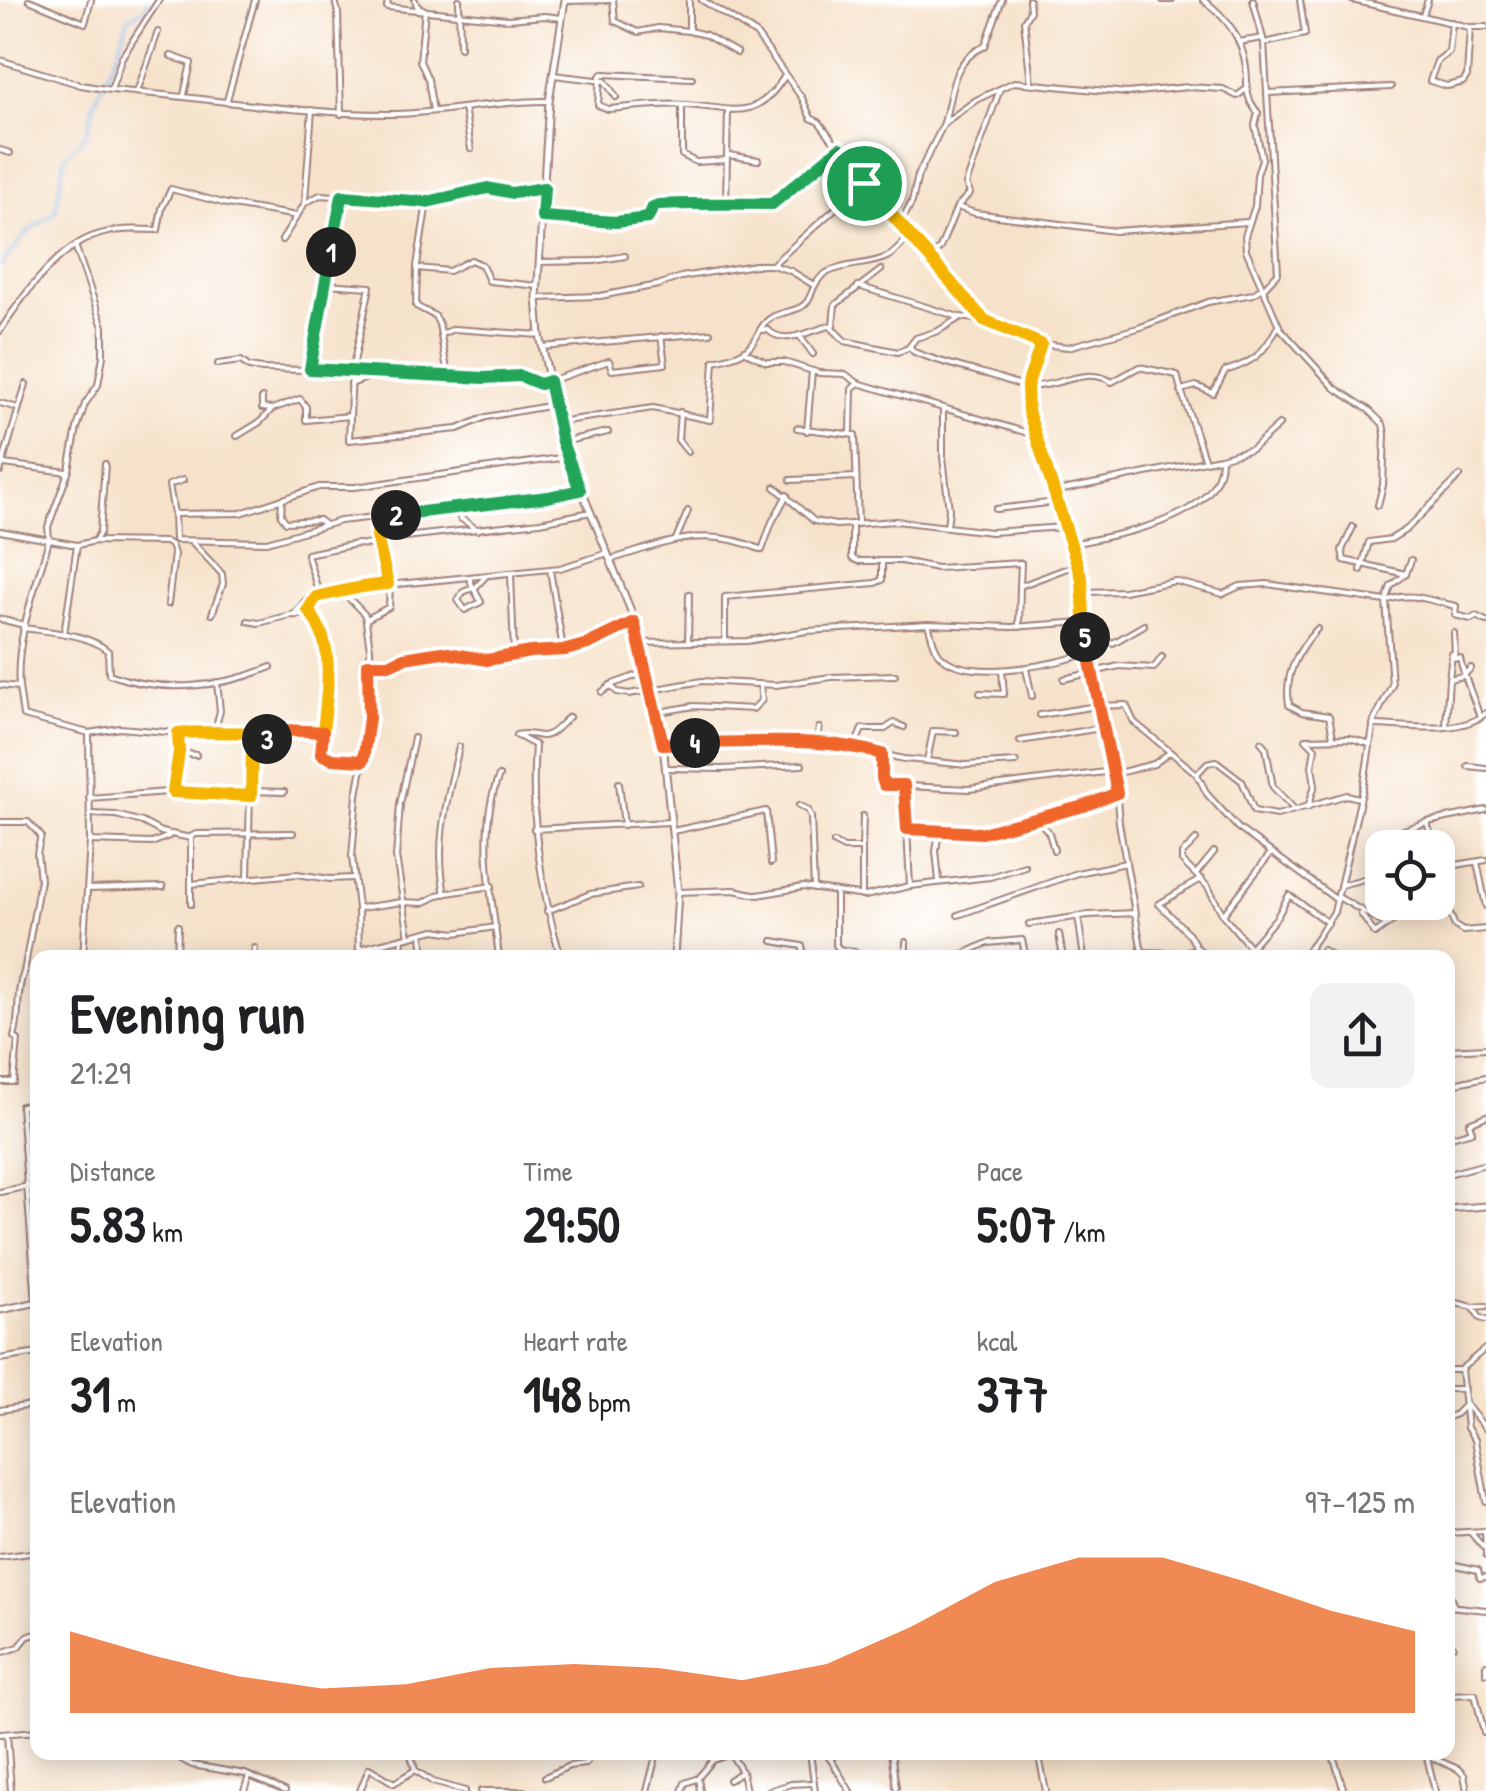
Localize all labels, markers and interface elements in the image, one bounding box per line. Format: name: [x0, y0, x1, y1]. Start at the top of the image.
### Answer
pin: [822, 141, 907, 226]
icon: arrive: [837, 156, 892, 211]
pin: 1: [306, 227, 356, 277]
text: 1: [326, 233, 336, 271]
pin: 2: [371, 490, 421, 540]
text: 2: [389, 496, 403, 534]
pin: 5: [1060, 612, 1110, 662]
text: 5: [1079, 618, 1091, 656]
pin: 3: [242, 714, 292, 764]
pin: 4: [670, 718, 720, 768]
text: 3: [261, 720, 273, 758]
text: 4: [690, 724, 700, 762]
map controls: [1365, 830, 1455, 920]
button: locate: [1365, 830, 1455, 920]
text: Evening run: [70, 976, 305, 1050]
button: share: [1310, 983, 1415, 1088]
text: 21:29: [70, 1051, 131, 1094]
text: Distance: [70, 1152, 156, 1190]
text: Time: [523, 1152, 573, 1190]
text: Pace: [977, 1152, 1023, 1190]
text: 5.83: [70, 1190, 146, 1258]
text: 29:50: [523, 1190, 620, 1258]
text: 5:07: [977, 1190, 1057, 1258]
text: km: [146, 1213, 183, 1251]
text: /km: [1057, 1213, 1106, 1251]
text: Elevation: [70, 1322, 163, 1360]
text: Heart rate: [523, 1322, 628, 1360]
text: kcal: [977, 1322, 1018, 1360]
text: 31: [70, 1360, 111, 1428]
text: 148: [523, 1360, 582, 1428]
text: 377: [977, 1360, 1049, 1428]
text: m: [111, 1383, 136, 1421]
text: bpm: [582, 1383, 631, 1421]
text: Elevation: [70, 1480, 176, 1523]
text: 97–125 m: [1305, 1480, 1415, 1523]

